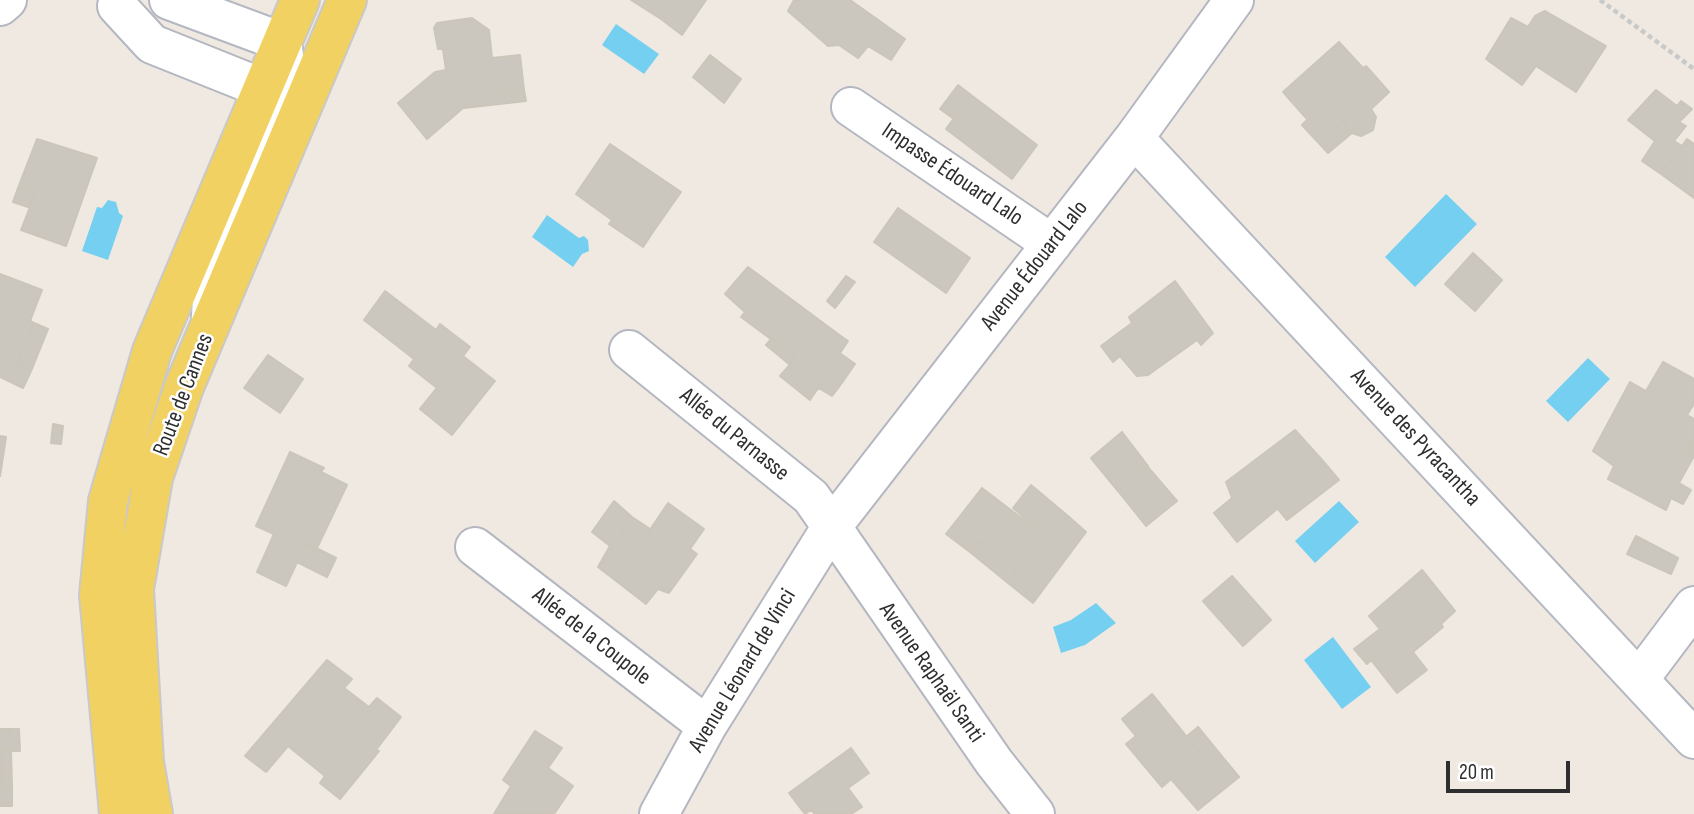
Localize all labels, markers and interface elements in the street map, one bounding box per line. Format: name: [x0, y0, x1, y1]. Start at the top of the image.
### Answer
street label: Impasse Édouard Lalo: [876, 118, 1028, 232]
street label: Avenue Édouard Lalo: [976, 195, 1094, 337]
street label: Route de Cannes: [148, 330, 220, 460]
street label: Avenue des Pyracantha: [1344, 363, 1486, 513]
street label: Allée du Parnasse: [674, 382, 794, 488]
street label: Allée de la Coupole: [526, 582, 656, 692]
street label: Avenue Léonard de Vinci: [683, 584, 803, 758]
street label: Avenue Raphaël Santi: [873, 598, 989, 748]
scale bar: [1449, 748, 1573, 792]
text: 20 m: [1459, 760, 1494, 785]

